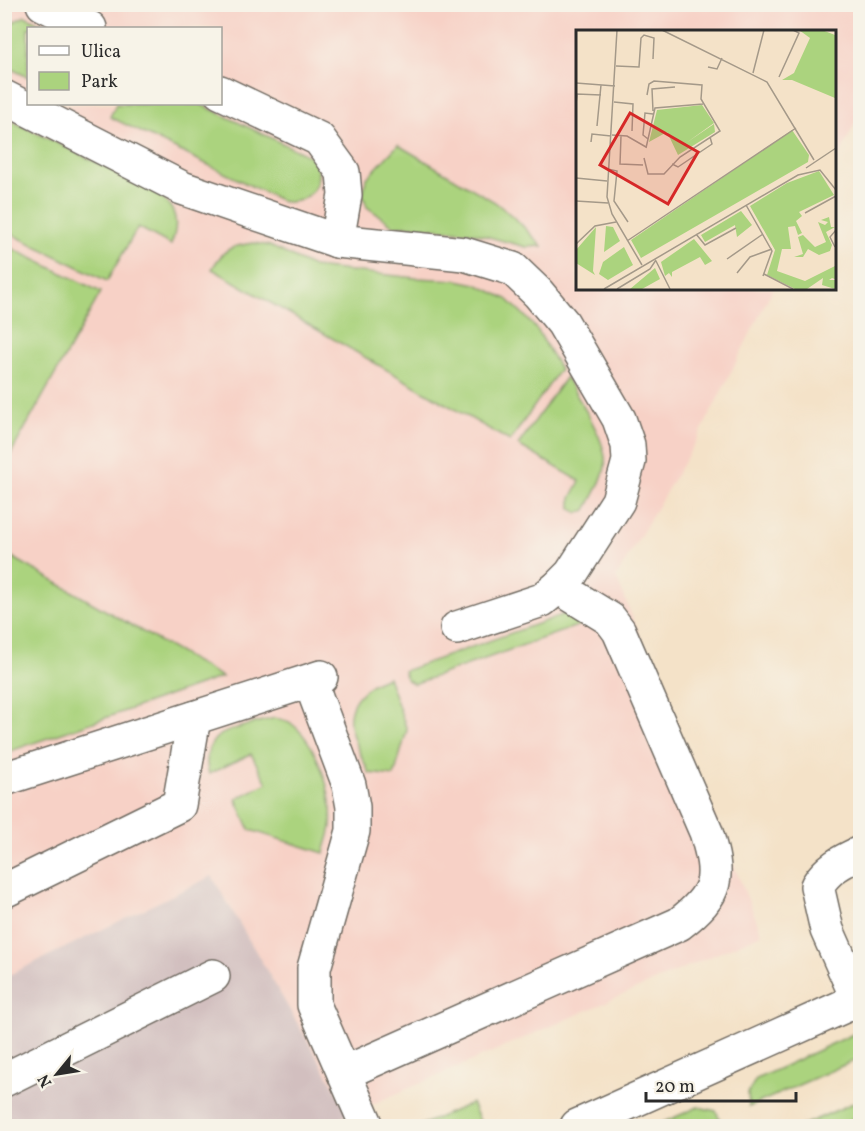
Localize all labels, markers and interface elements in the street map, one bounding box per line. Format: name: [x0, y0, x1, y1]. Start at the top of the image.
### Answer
legend: [27, 27, 222, 105]
inset map: [576, 30, 835, 290]
text: Ulica: [81, 40, 121, 65]
text: Park: [81, 70, 118, 95]
north arrow: [27, 1044, 87, 1104]
scale bar: [646, 1065, 796, 1103]
text: N: [33, 1070, 58, 1091]
text: 20 m: [655, 1075, 695, 1100]

